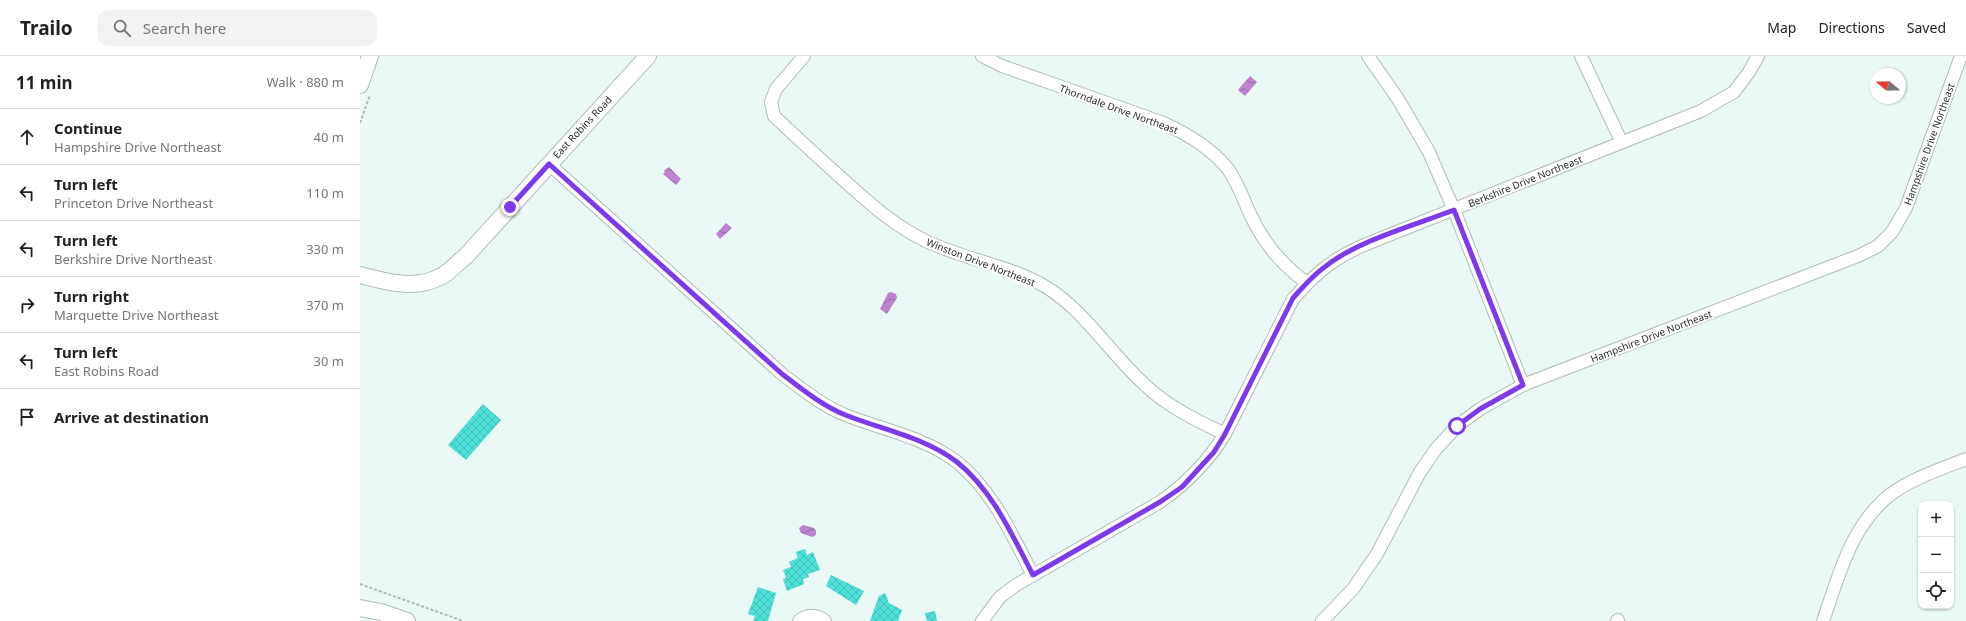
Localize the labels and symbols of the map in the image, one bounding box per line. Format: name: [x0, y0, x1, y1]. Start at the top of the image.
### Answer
north arrow: [1870, 68, 1906, 104]
street label: Thorndale Drive Northeast: [1058, 81, 1181, 137]
street label: Hampshire Drive Northeast: [1900, 81, 1958, 207]
street label: East Robins Road: [549, 93, 615, 161]
street label: Berkshire Drive Northeast: [1466, 152, 1584, 210]
route end: [501, 198, 519, 216]
street label: Winston Drive Northeast: [924, 235, 1038, 289]
street label: Hampshire Drive Northeast: [1588, 306, 1714, 366]
route start: [1448, 417, 1466, 435]

